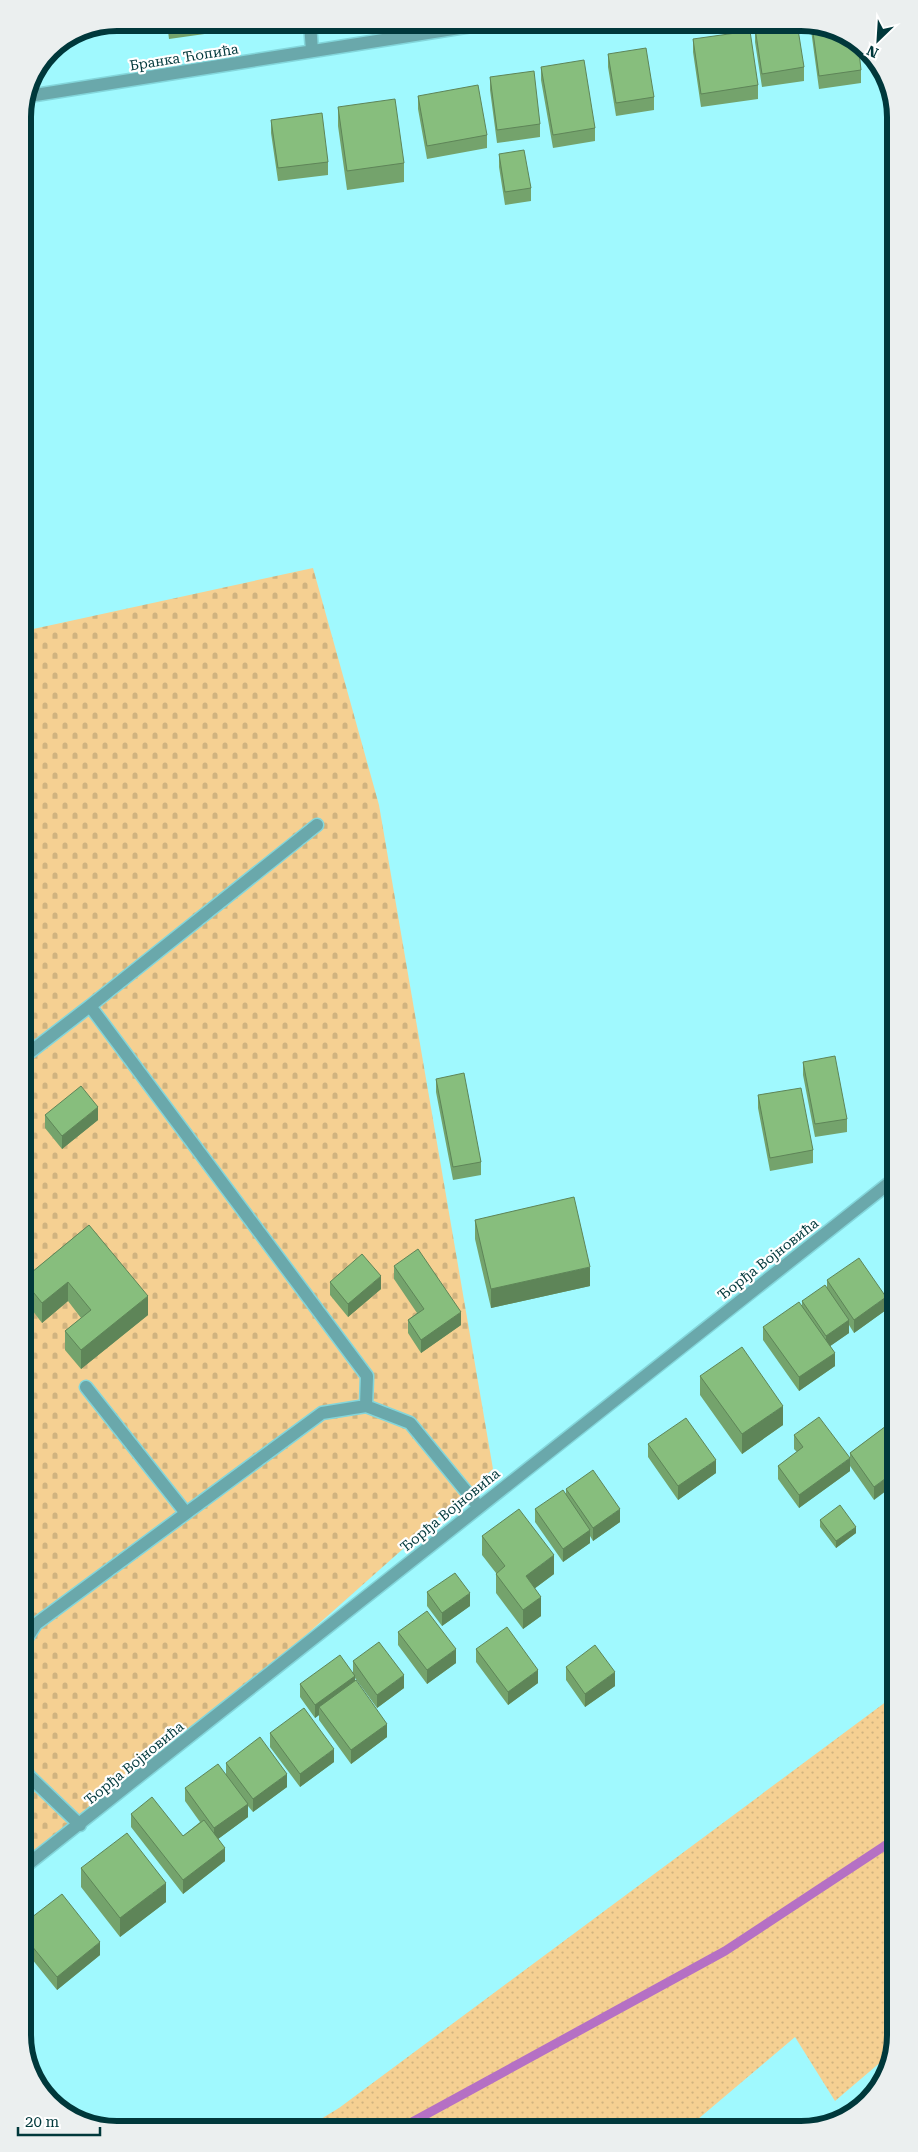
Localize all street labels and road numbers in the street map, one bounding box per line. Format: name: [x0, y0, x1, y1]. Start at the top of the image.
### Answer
street label: Бранка Ћопића: [128, 40, 240, 74]
street label: Ђорђа Војновића: [715, 1215, 822, 1303]
street label: Ђорђа Војновића: [397, 1465, 503, 1555]
street label: Ђорђа Војновића: [81, 1718, 187, 1808]

